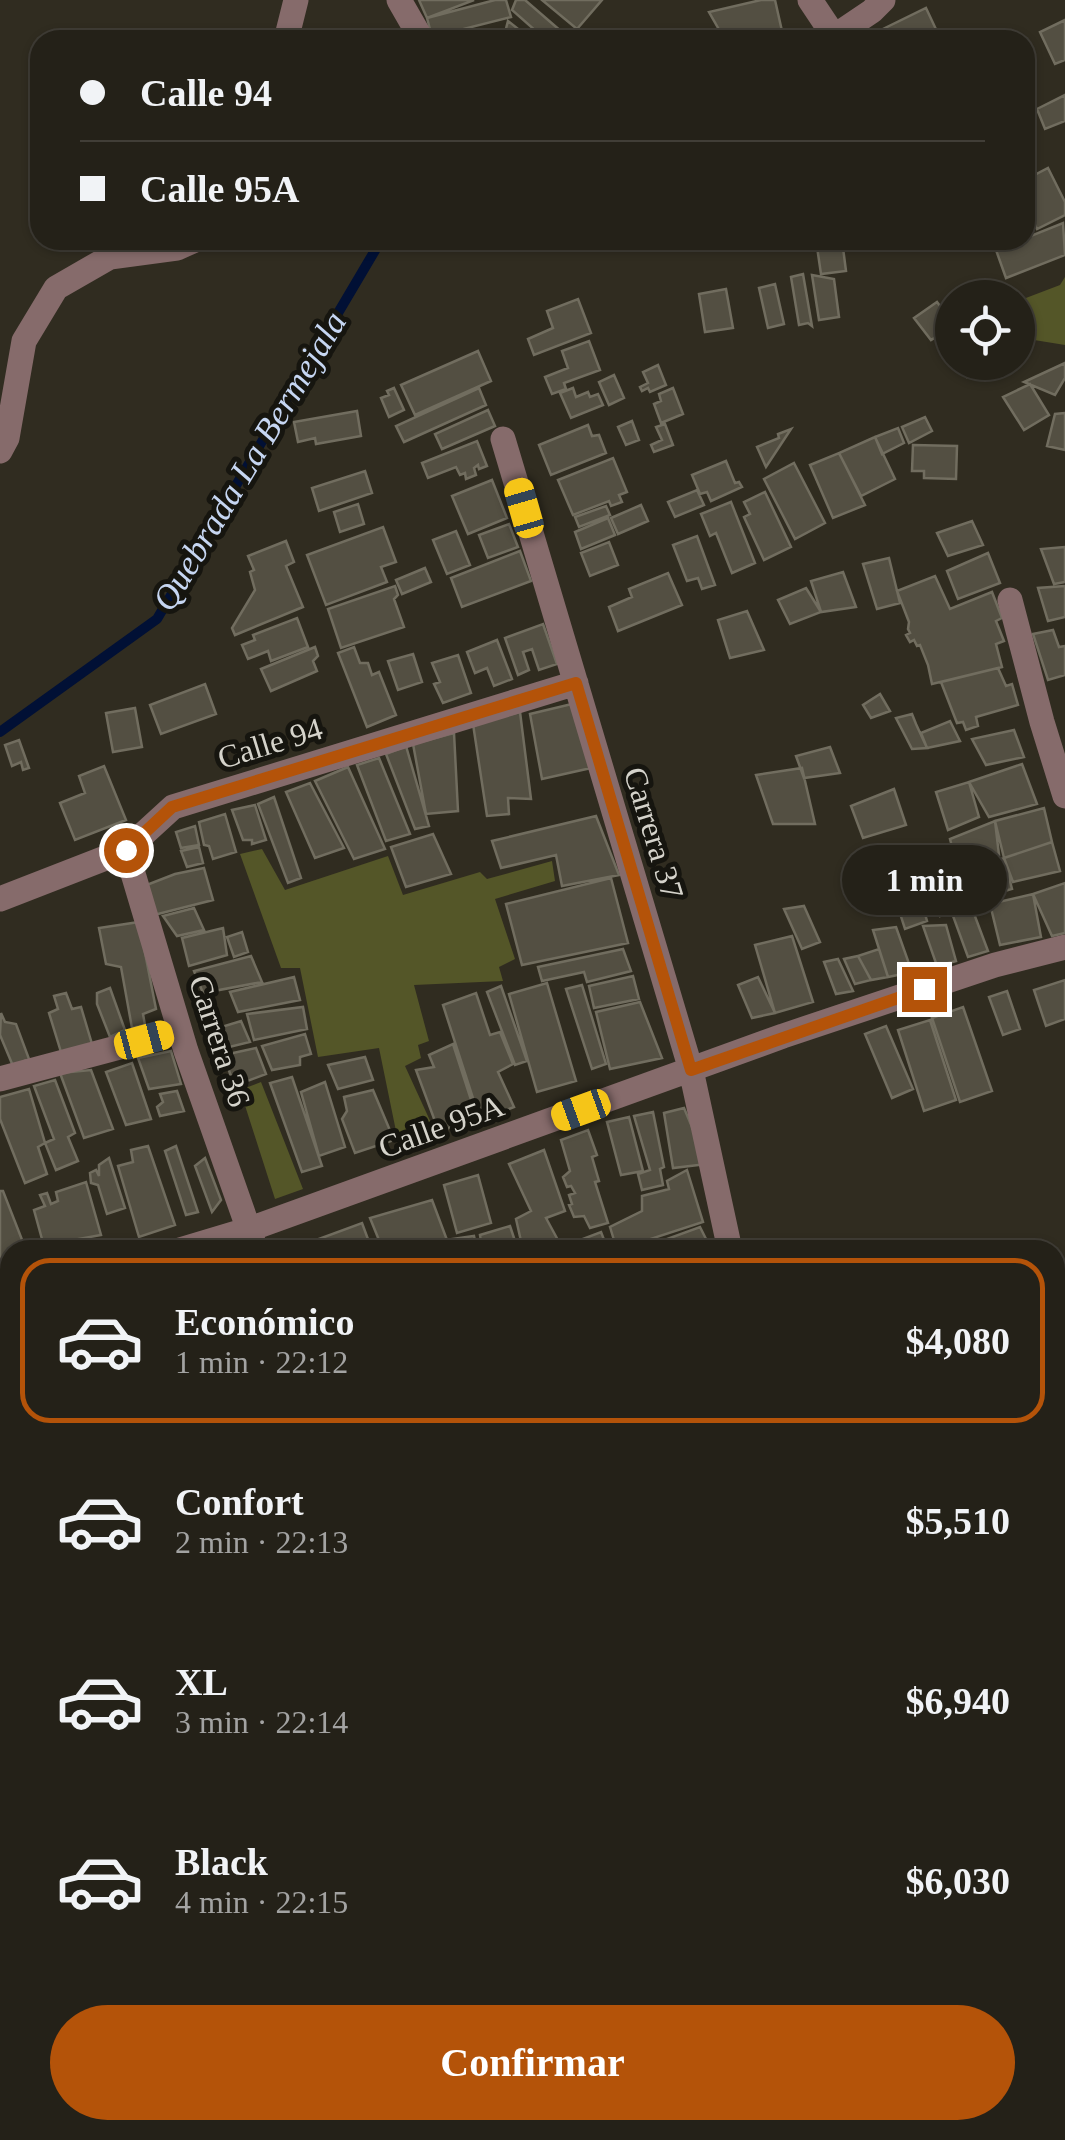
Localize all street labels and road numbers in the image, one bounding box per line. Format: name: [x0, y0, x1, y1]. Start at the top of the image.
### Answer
street label: Calle 94: [213, 710, 327, 776]
street label: Carrera 37: [617, 763, 691, 903]
street label: Carrera 36: [182, 971, 258, 1111]
street label: Calle 95A: [373, 1087, 509, 1165]

